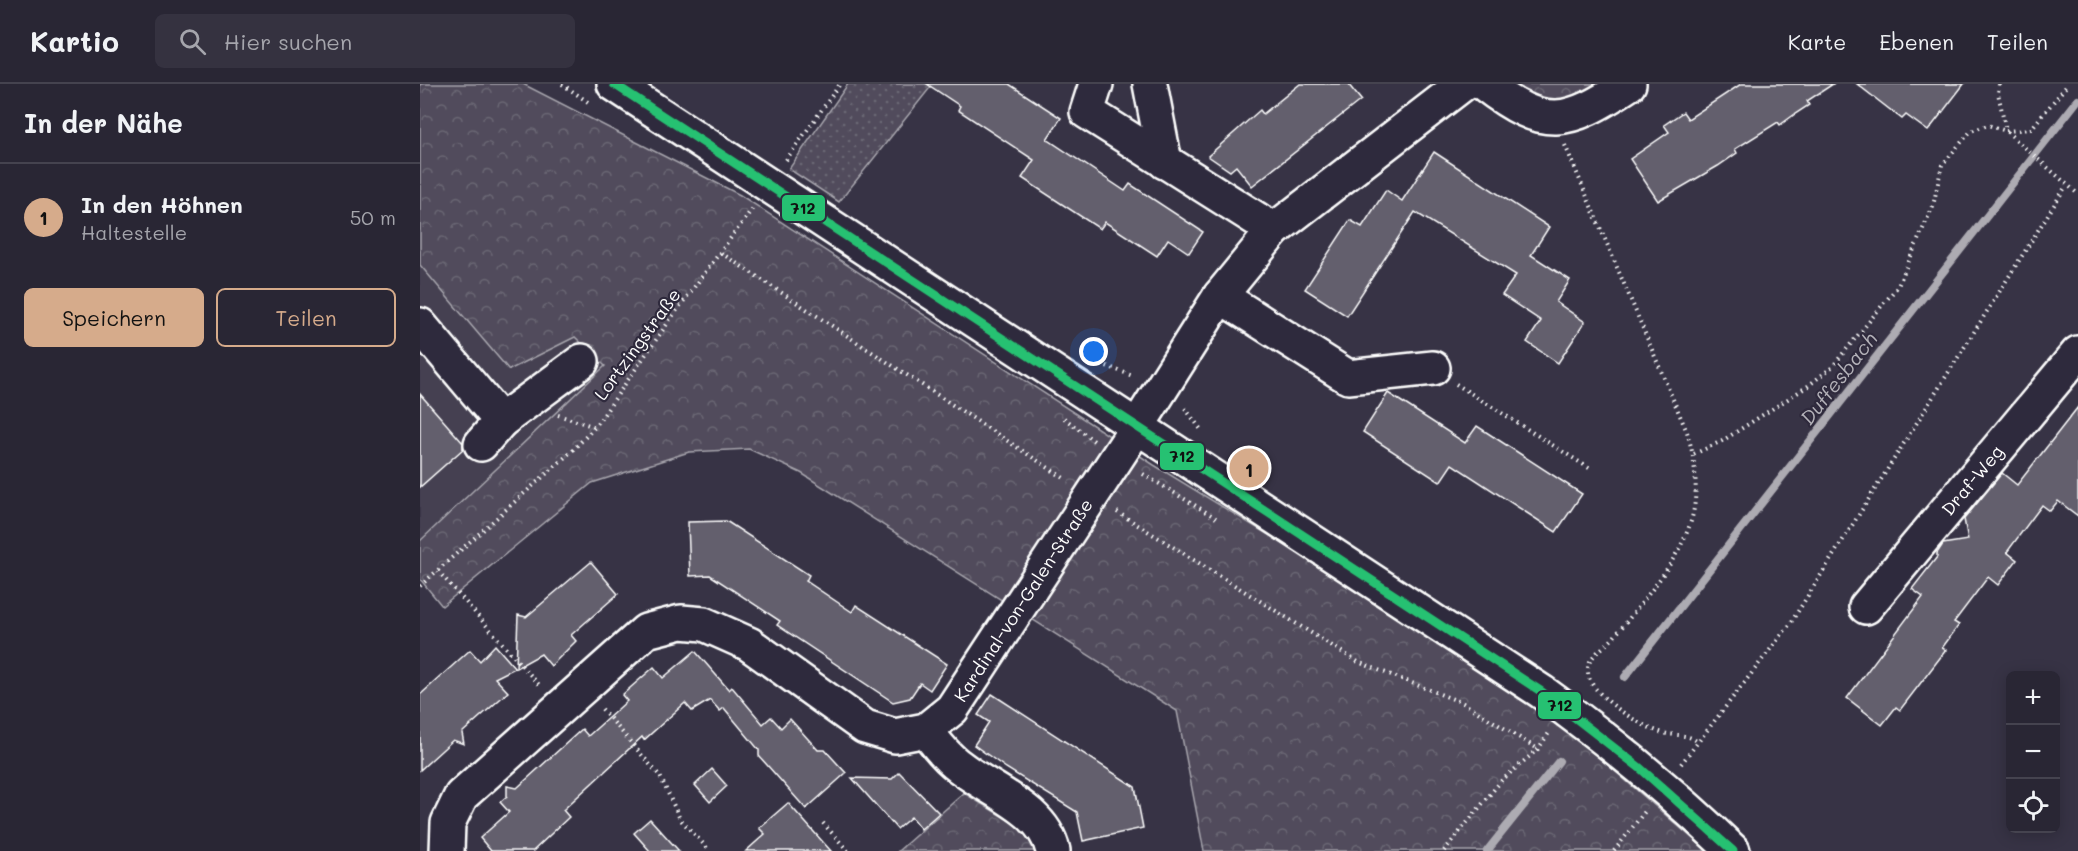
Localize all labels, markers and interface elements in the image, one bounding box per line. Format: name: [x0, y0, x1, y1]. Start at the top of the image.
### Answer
search box: [155, 14, 575, 68]
text: Kartio: [30, 23, 119, 59]
icon: search: [176, 25, 209, 58]
text: Hier suchen: [224, 27, 352, 56]
text: Karte: [1788, 28, 1846, 55]
text: Ebenen: [1879, 28, 1954, 55]
text: Teilen: [1987, 28, 2048, 55]
text: In der Nähe: [24, 106, 183, 140]
text: In den Höhnen: [81, 190, 243, 219]
line badge: 712: [781, 194, 826, 222]
text: 712: [791, 197, 816, 218]
text: 1: [39, 204, 48, 230]
text: 50 m: [350, 204, 396, 230]
text: Haltestelle: [81, 219, 187, 245]
street label: Lortzingstraße: [588, 283, 686, 405]
button: Speichern: [24, 288, 204, 347]
button: Teilen: [216, 288, 396, 347]
water label: Duffesbach: [1794, 326, 1882, 430]
your location: [1079, 337, 1108, 366]
street label: Draf-Weg: [1936, 440, 2008, 520]
line badge: 712: [1159, 442, 1205, 471]
text: 712: [1170, 445, 1195, 466]
pin: 1: [1230, 446, 1268, 490]
street label: Kardinal-von-Galen-Straße: [948, 494, 1098, 706]
map controls: [2006, 671, 2060, 833]
button: +: [2006, 671, 2060, 725]
line badge: 712: [1537, 691, 1582, 720]
text: 712: [1548, 694, 1573, 715]
button: −: [2006, 725, 2060, 779]
button: locate: [2006, 779, 2060, 833]

